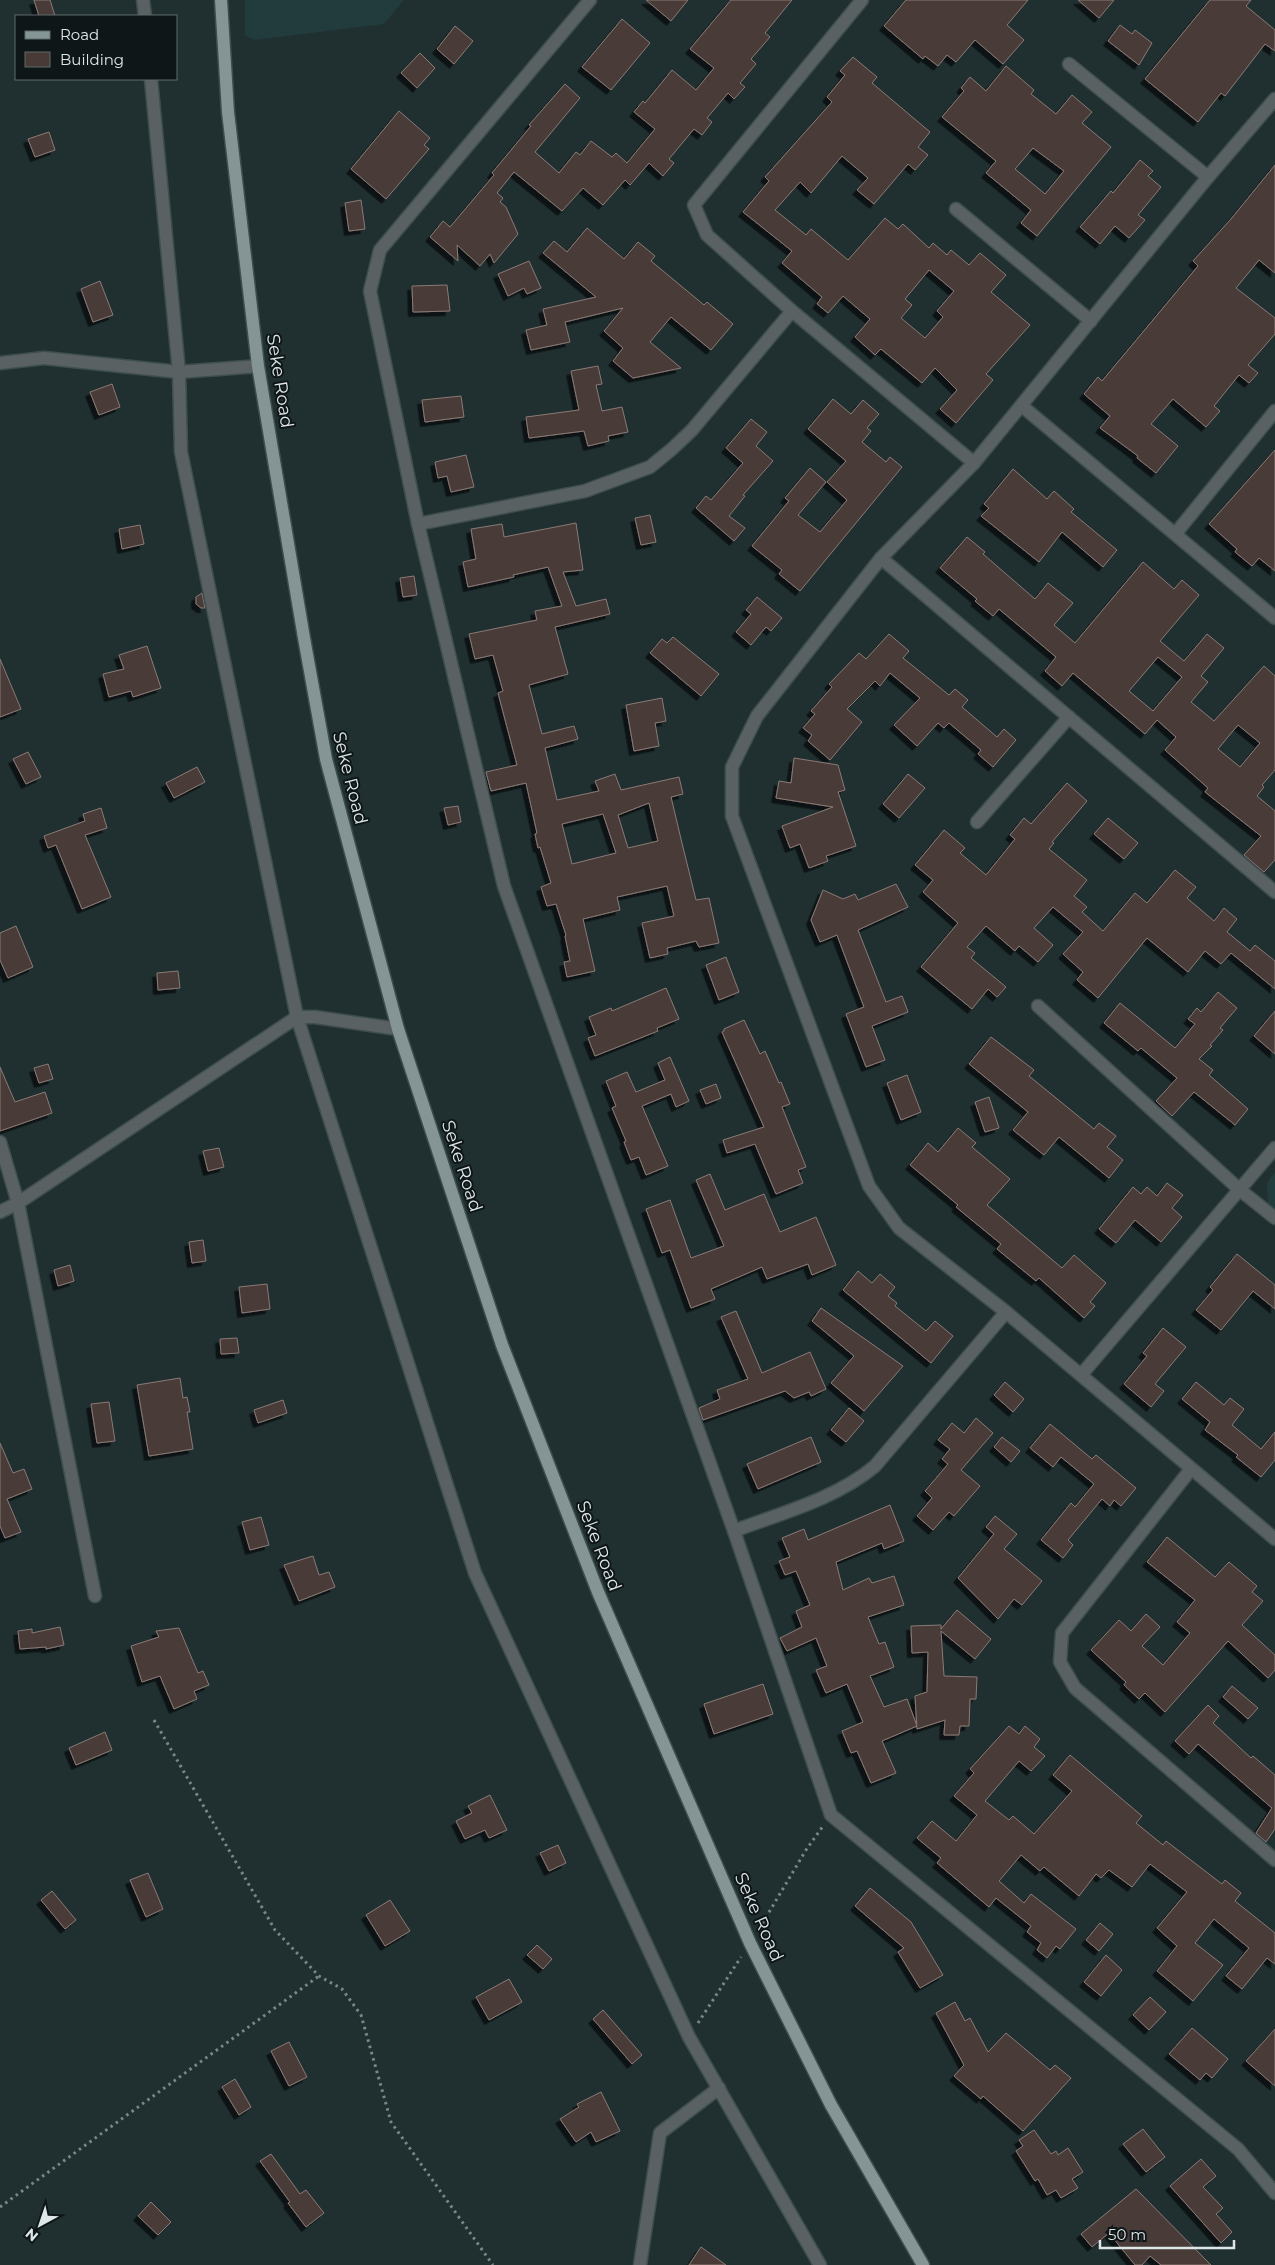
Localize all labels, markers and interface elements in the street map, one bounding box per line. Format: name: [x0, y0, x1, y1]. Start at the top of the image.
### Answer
legend: [15, 15, 178, 80]
text: Road: [60, 25, 99, 44]
text: Building: [60, 50, 124, 69]
street label: Seke Road: [262, 332, 298, 430]
street label: Seke Road: [328, 729, 372, 827]
street label: Seke Road: [437, 1117, 487, 1215]
street label: Seke Road: [572, 1498, 626, 1594]
street label: Seke Road: [730, 1869, 788, 1965]
north arrow: [15, 2200, 65, 2250]
scale bar: [1100, 2218, 1234, 2250]
text: N: [22, 2224, 42, 2245]
text: 50 m: [1108, 2225, 1146, 2244]

